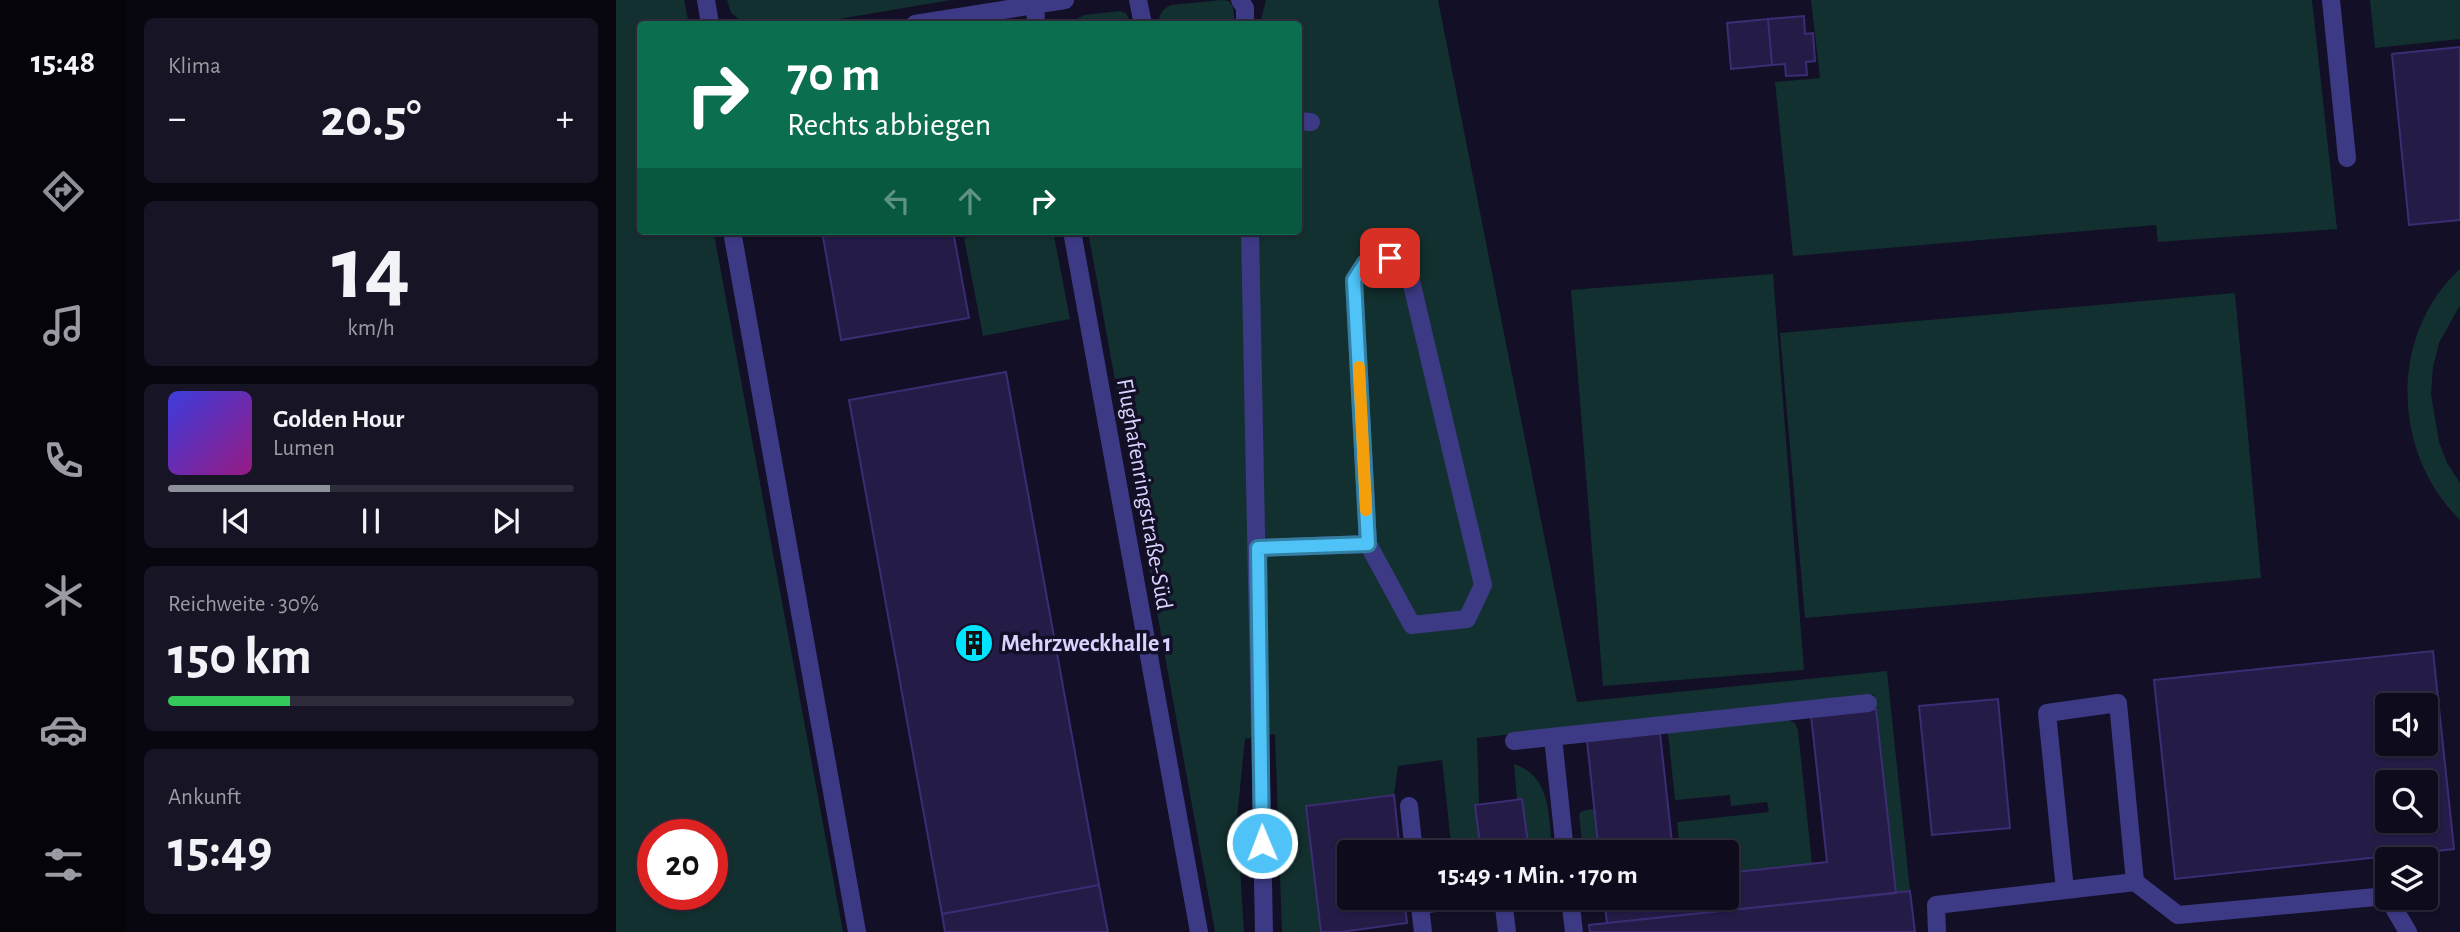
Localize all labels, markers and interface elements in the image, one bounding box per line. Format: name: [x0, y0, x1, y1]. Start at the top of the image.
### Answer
text: 15:48: [31, 46, 95, 78]
icon: right: [672, 49, 763, 140]
text: 70 m: [787, 51, 881, 100]
text: Klima: [168, 55, 221, 78]
text: 20.5°: [320, 93, 422, 145]
text: −: [168, 100, 186, 138]
text: +: [556, 100, 574, 138]
text: Rechts abbiegen: [787, 109, 991, 141]
icon: directions: [39, 167, 88, 216]
icon: left: [878, 182, 916, 220]
icon: ahead: [951, 182, 989, 220]
icon: right: [1024, 182, 1062, 220]
text: 14: [332, 224, 410, 315]
pin: [1360, 228, 1420, 288]
icon: arrive: [1371, 239, 1409, 277]
icon: music: [39, 301, 88, 350]
text: km/h: [347, 317, 395, 340]
street label: Flughafenringstraße-Süd: [1112, 377, 1176, 612]
text: Golden Hour: [273, 406, 404, 432]
icon: phone: [39, 436, 88, 485]
text: Lumen: [273, 437, 335, 460]
icon: previous: [217, 502, 255, 540]
icon: pause: [352, 502, 390, 540]
icon: next: [487, 502, 525, 540]
icon: climate: [39, 571, 88, 620]
text: Reichweite · 30%: [168, 593, 319, 616]
building icon: Mehrzweckhalle 1: [953, 622, 995, 664]
text: 150 km: [168, 631, 312, 683]
place label: Mehrzweckhalle 1: [1001, 632, 1172, 656]
map controls: [2375, 693, 2438, 910]
button: sound: [2375, 693, 2438, 756]
icon: car: [39, 705, 88, 754]
button: search: [2375, 770, 2438, 833]
text: Ankunft: [168, 786, 241, 809]
position arrow: [1225, 806, 1299, 880]
speed limit sign: 20: [637, 819, 728, 910]
text: 15:49: [168, 824, 272, 876]
icon: filters: [39, 840, 88, 889]
button: layers: [2375, 847, 2438, 910]
text: 15:49 · 1 Min. · 170 m: [1438, 862, 1638, 888]

